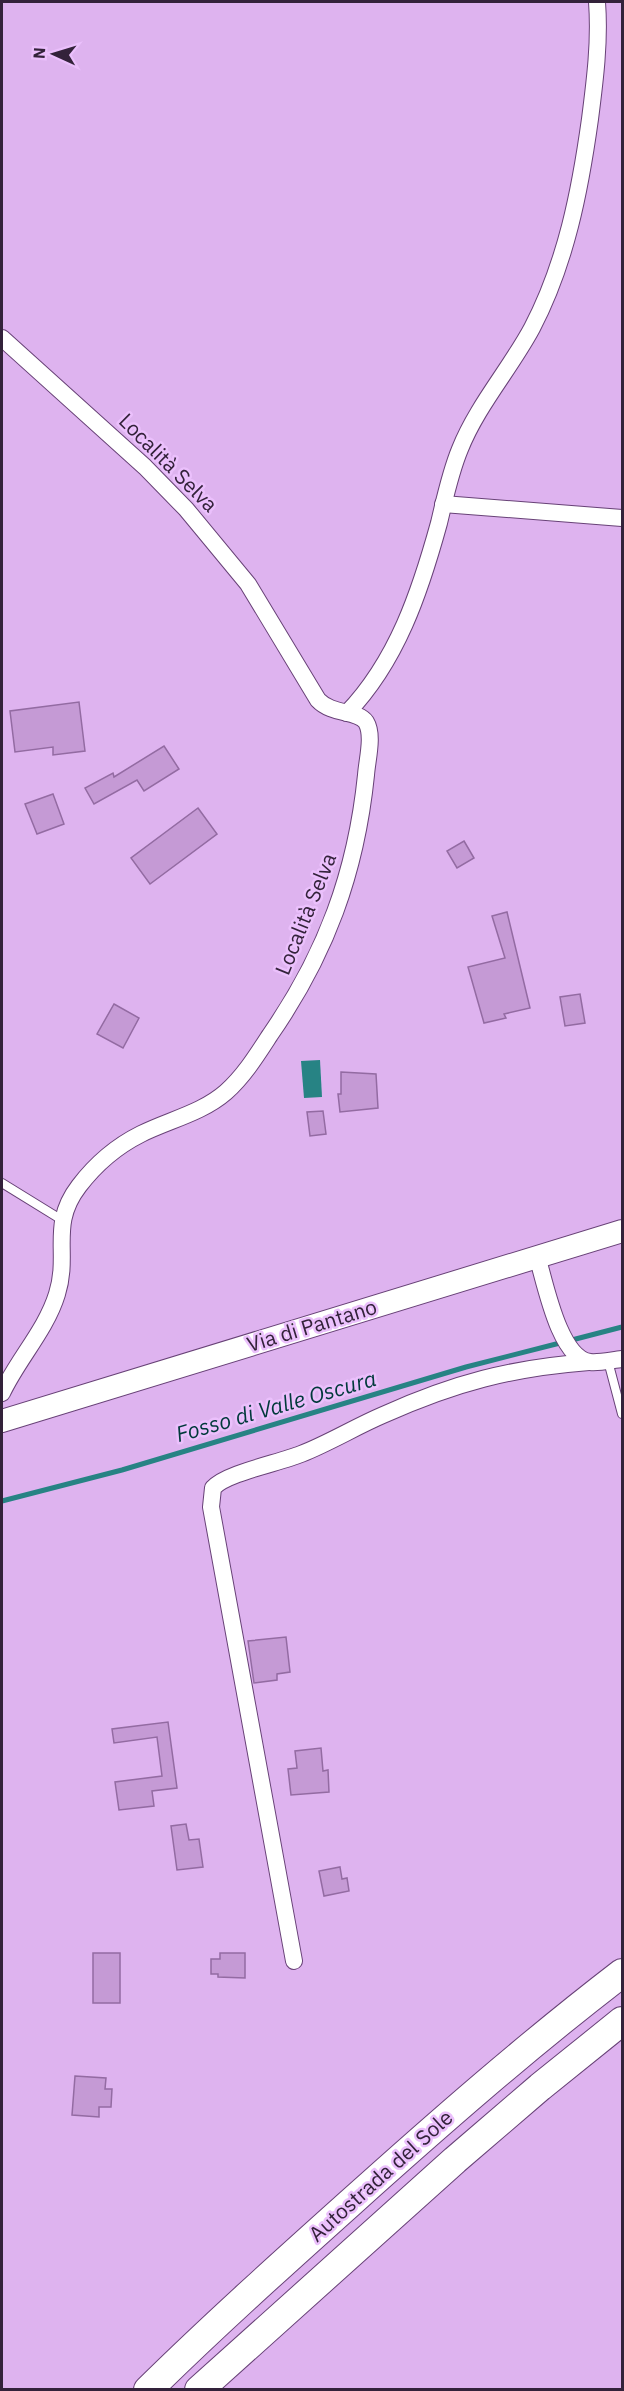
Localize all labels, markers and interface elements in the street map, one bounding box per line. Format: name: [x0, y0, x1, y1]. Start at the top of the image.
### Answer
north arrow: [24, 24, 84, 84]
text: N: [29, 46, 49, 59]
street label: Località Selva: [113, 407, 224, 518]
street label: Località Selva: [268, 849, 342, 979]
street label: Via di Pantano: [243, 1292, 380, 1358]
water label: Fosso di Valle Oscura: [172, 1363, 379, 1448]
street label: Autostrada del Sole: [302, 2103, 458, 2247]

